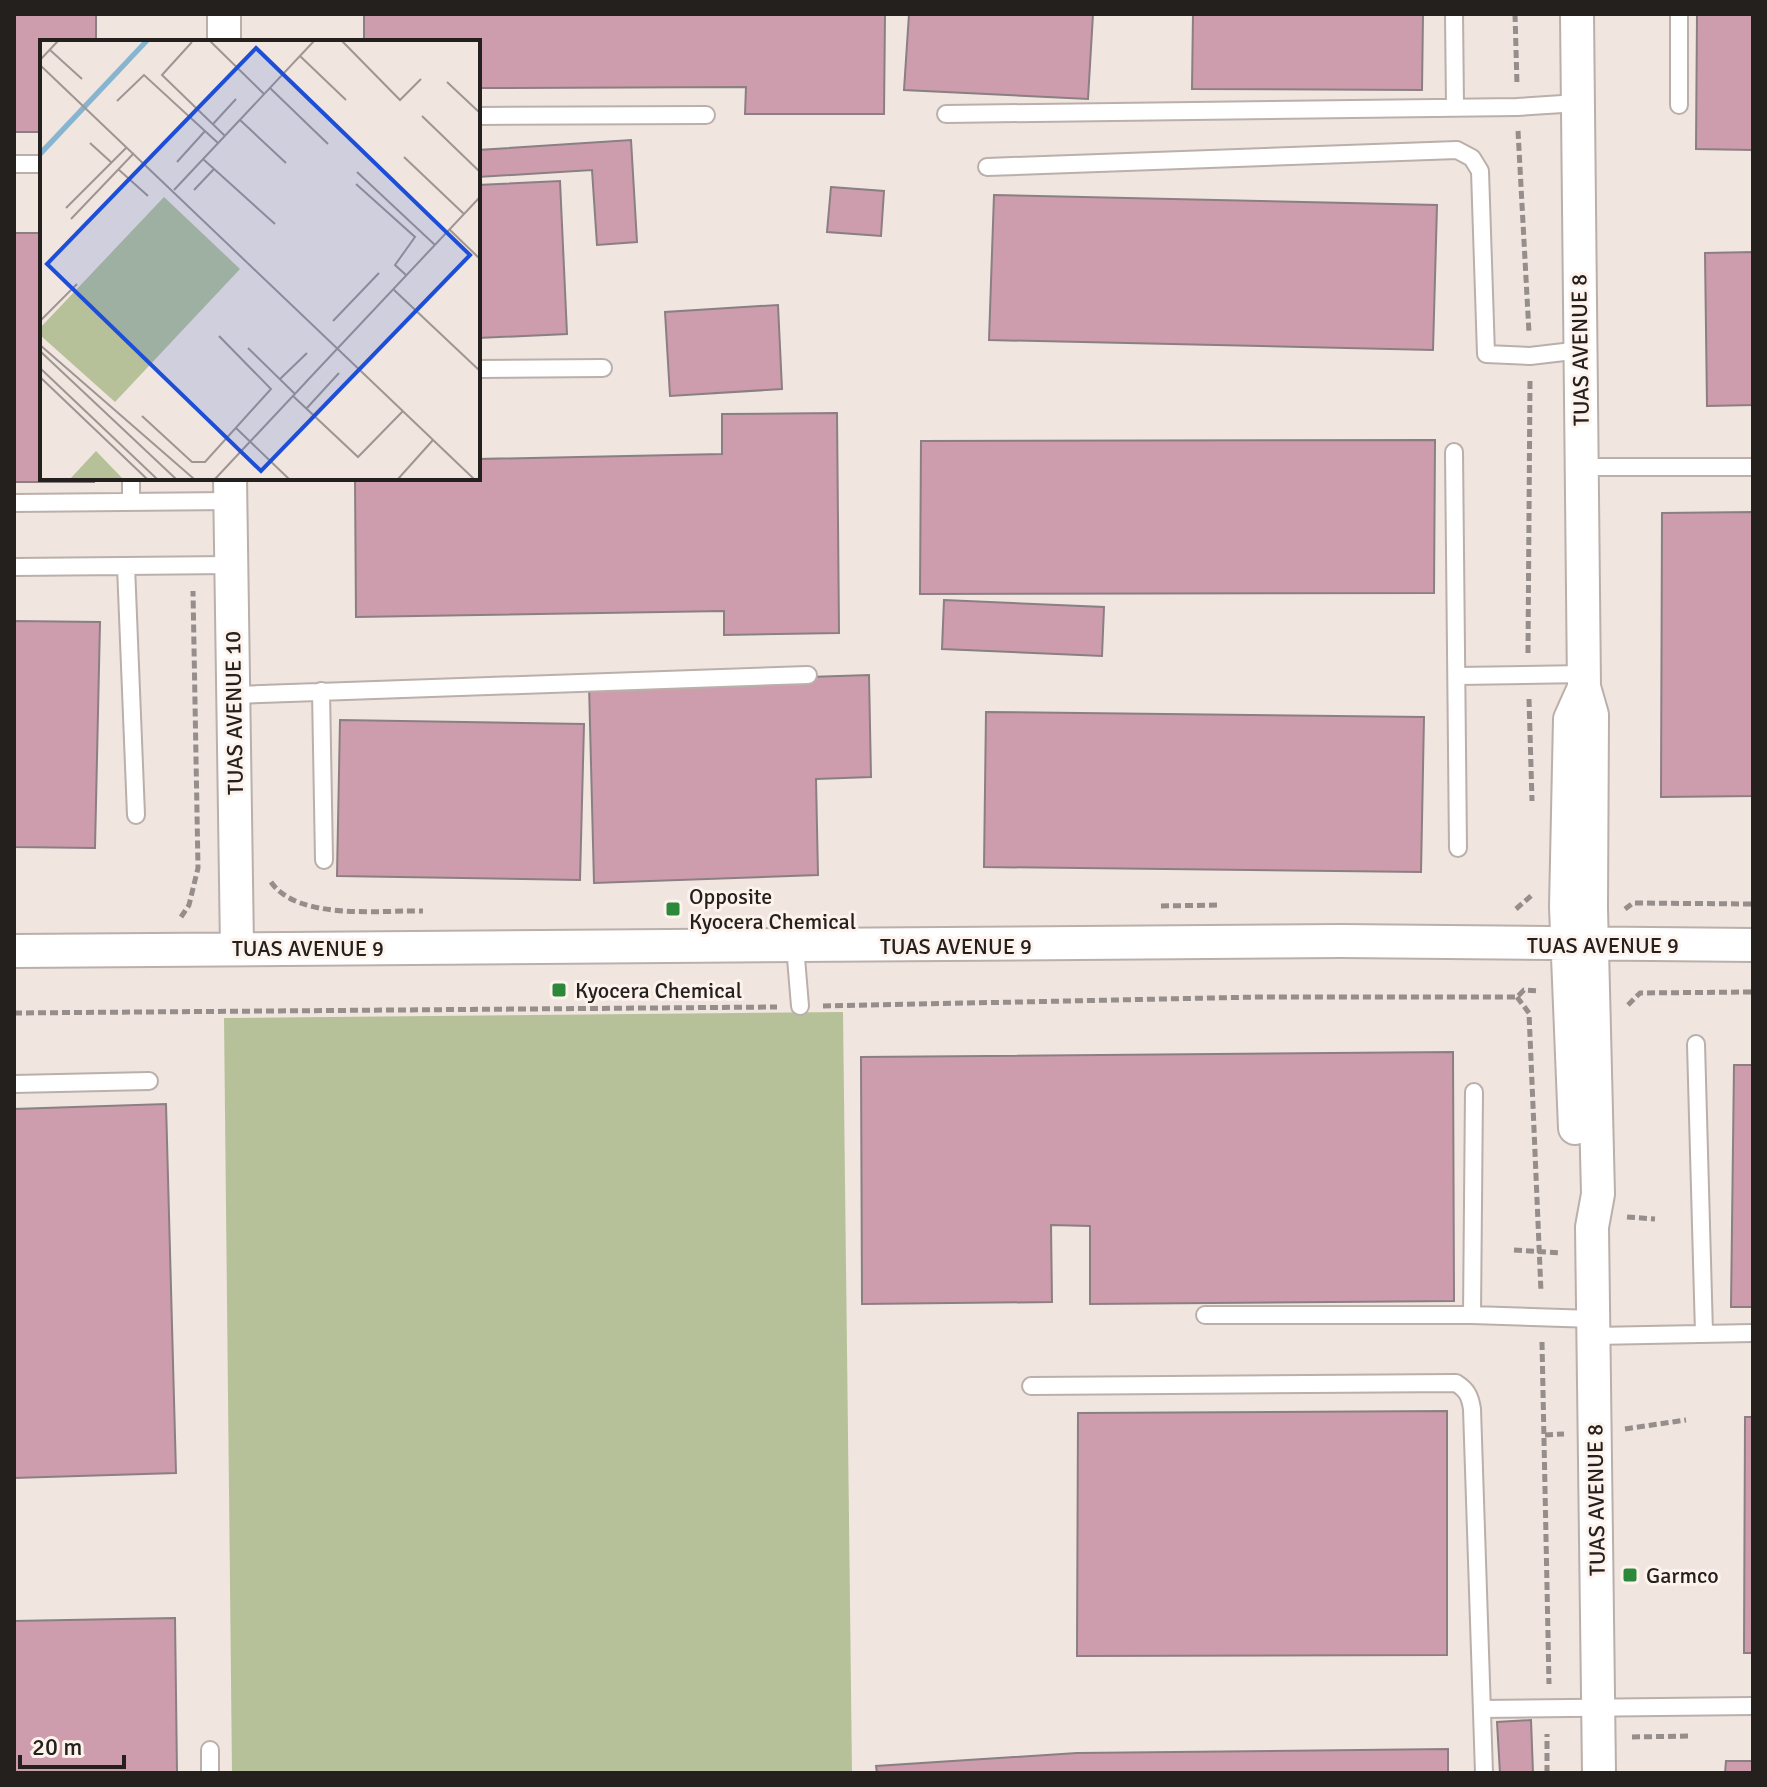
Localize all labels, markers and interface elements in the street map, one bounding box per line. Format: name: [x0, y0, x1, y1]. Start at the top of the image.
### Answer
inset map: [40, 40, 480, 480]
street label: TUAS AVENUE 8: [1565, 274, 1595, 426]
street label: TUAS AVENUE 10: [219, 631, 249, 795]
place label: Opposite Kyocera Chemical: [689, 883, 856, 935]
marker: Opposite Kyocera Chemical: [664, 900, 682, 918]
street label: TUAS AVENUE 9: [1527, 932, 1679, 959]
street label: TUAS AVENUE 9: [880, 933, 1032, 960]
street label: TUAS AVENUE 9: [232, 935, 384, 962]
place label: Kyocera Chemical: [575, 977, 742, 1004]
marker: Kyocera Chemical: [550, 981, 568, 999]
street label: TUAS AVENUE 8: [1581, 1424, 1611, 1576]
place label: Garmco: [1646, 1562, 1719, 1589]
marker: Garmco: [1621, 1566, 1639, 1584]
scale bar: [20, 1719, 124, 1769]
text: 20 m: [32, 1732, 82, 1762]

